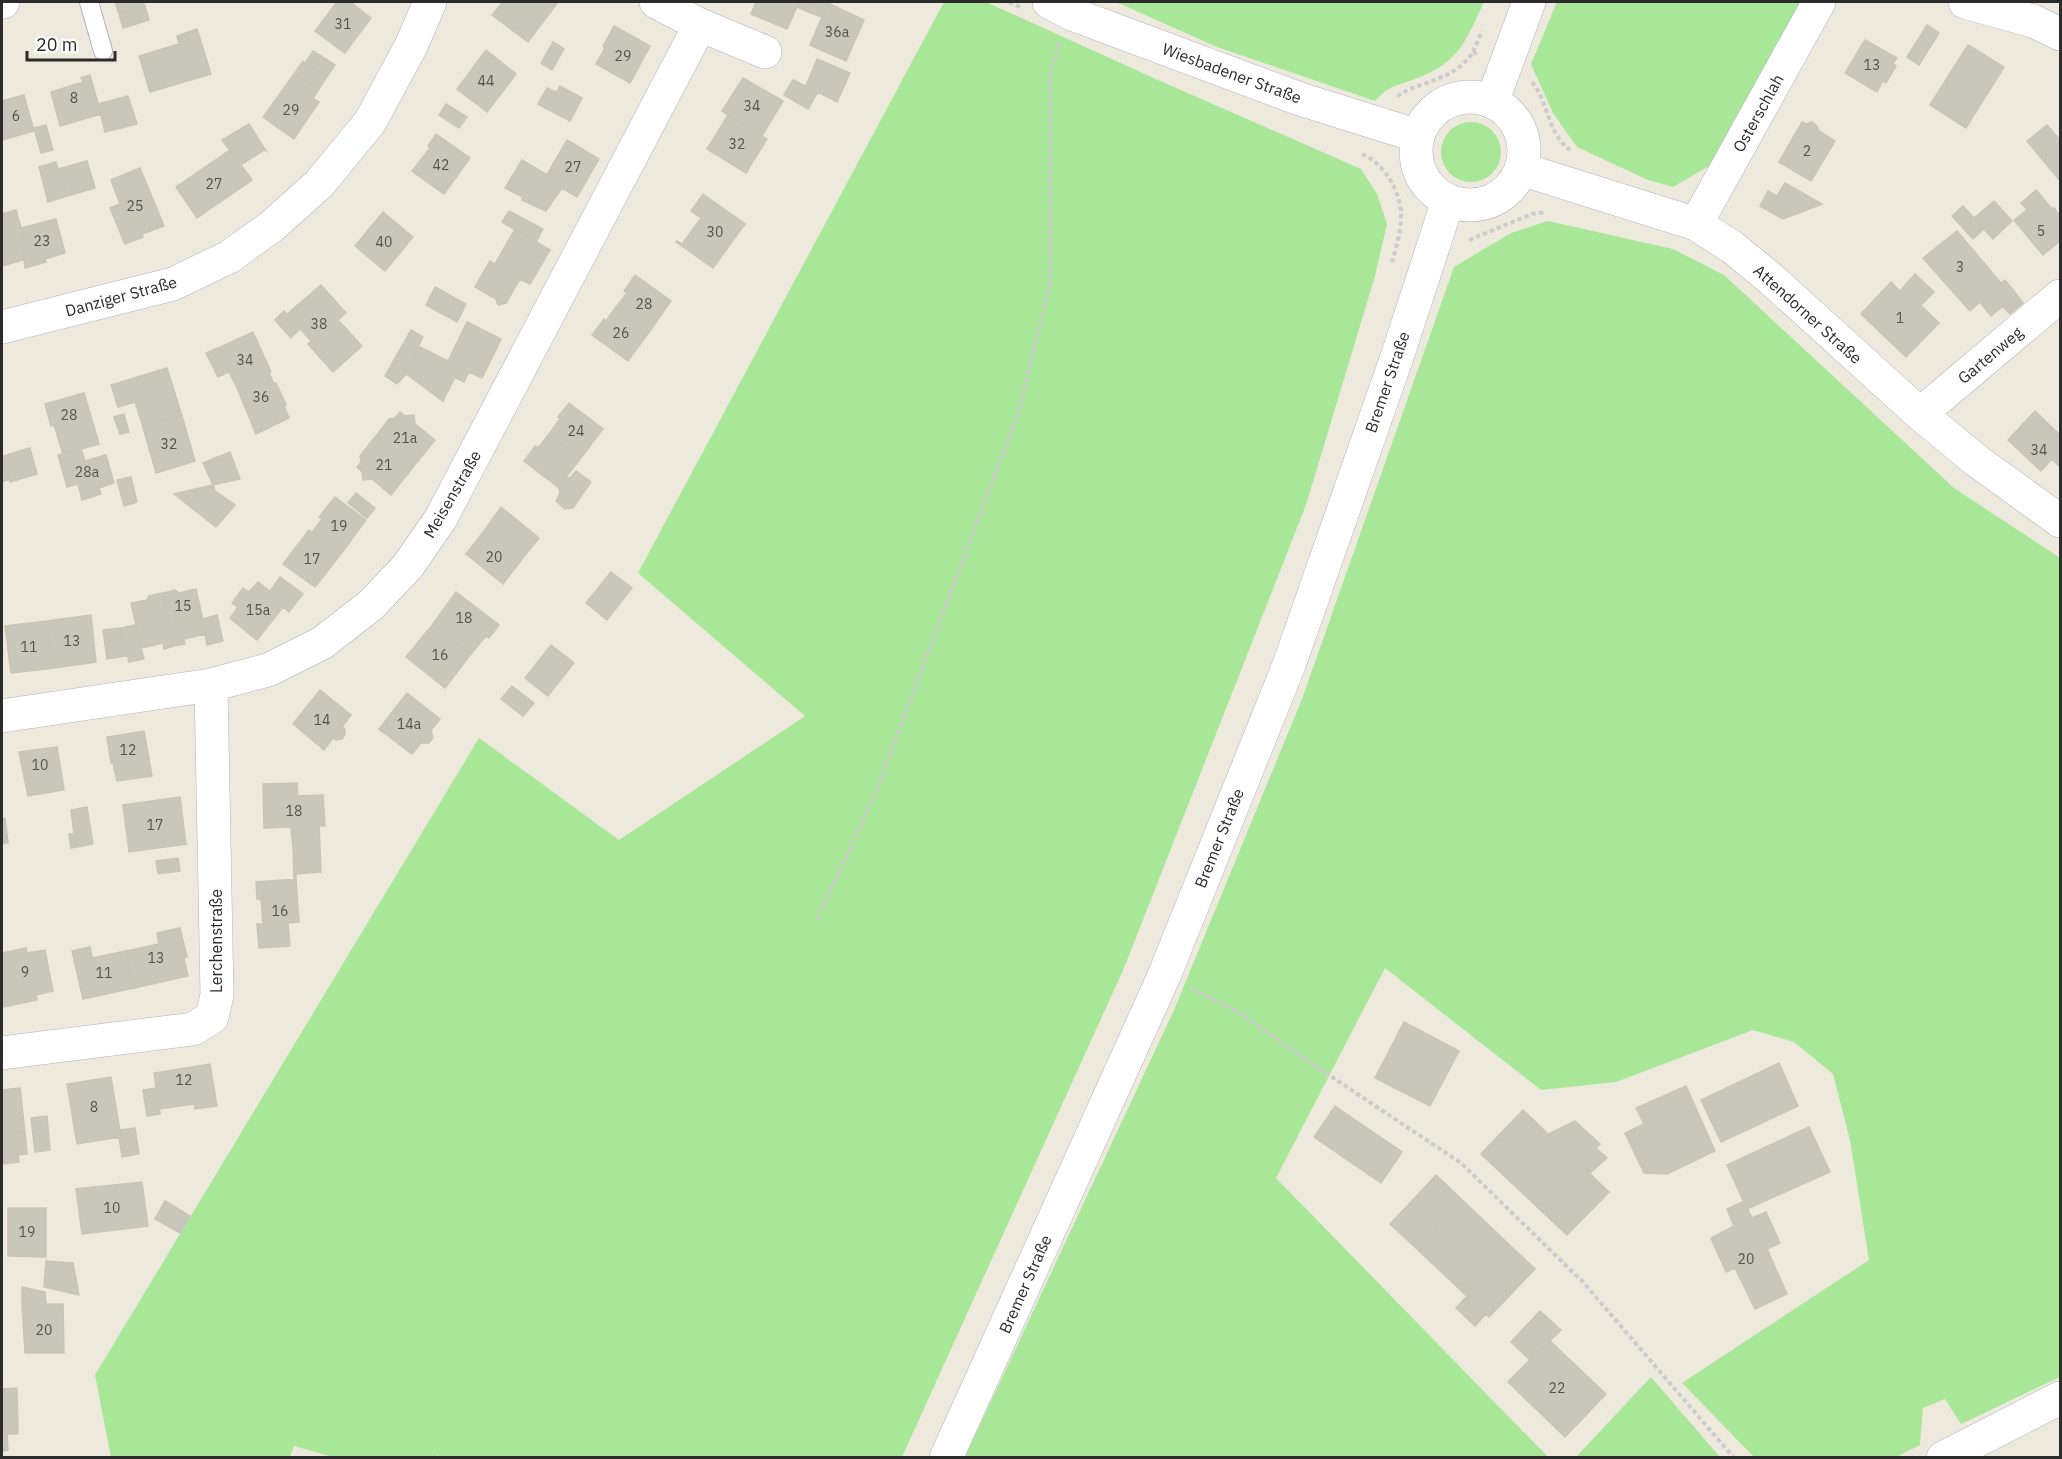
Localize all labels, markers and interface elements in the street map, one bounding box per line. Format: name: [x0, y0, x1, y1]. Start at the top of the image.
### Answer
house number: 31: [335, 15, 351, 33]
house number: 36a: [825, 23, 850, 41]
scale bar: [27, 24, 116, 62]
text: 20 m: [36, 33, 78, 56]
street label: Wiesbadener Straße: [1160, 39, 1304, 108]
house number: 29: [615, 47, 631, 65]
house number: 13: [1864, 56, 1880, 74]
street label: Osterschlah: [1728, 70, 1788, 156]
house number: 44: [478, 72, 494, 90]
house number: 8: [70, 89, 78, 107]
house number: 34: [744, 97, 760, 115]
house number: 29: [283, 101, 299, 119]
house number: 6: [12, 107, 20, 125]
house number: 32: [729, 135, 745, 153]
house number: 2: [1803, 142, 1811, 160]
house number: 42: [433, 156, 449, 174]
house number: 27: [565, 158, 581, 176]
house number: 27: [206, 175, 222, 193]
house number: 25: [127, 197, 143, 215]
house number: 5: [2037, 222, 2045, 240]
house number: 30: [707, 223, 723, 241]
house number: 23: [34, 232, 50, 250]
house number: 40: [376, 233, 392, 251]
house number: 3: [1956, 258, 1964, 276]
street label: Attendorner Straße: [1750, 260, 1867, 368]
street label: Danziger Straße: [63, 271, 179, 321]
house number: 28: [636, 295, 652, 313]
house number: 1: [1896, 309, 1904, 327]
house number: 38: [311, 315, 327, 333]
street label: Gartenweg: [1954, 322, 2027, 388]
house number: 26: [613, 324, 629, 342]
street label: Bremer Straße: [1360, 329, 1414, 435]
house number: 34: [237, 351, 253, 369]
house number: 36: [253, 388, 269, 406]
house number: 28: [61, 406, 77, 424]
house number: 24: [568, 422, 584, 440]
house number: 21a: [393, 429, 418, 447]
house number: 32: [161, 435, 177, 453]
house number: 34: [2031, 441, 2047, 459]
street label: Meisenstraße: [419, 446, 485, 541]
house number: 21: [376, 456, 392, 474]
house number: 28a: [75, 463, 100, 481]
house number: 19: [331, 517, 347, 535]
house number: 20: [486, 548, 502, 566]
house number: 17: [304, 550, 320, 568]
house number: 15: [175, 597, 191, 615]
house number: 15a: [246, 601, 271, 619]
house number: 18: [456, 609, 472, 627]
house number: 13: [64, 632, 80, 650]
house number: 11: [21, 638, 37, 656]
house number: 16: [432, 646, 448, 664]
house number: 14: [314, 711, 330, 729]
house number: 14a: [397, 715, 422, 733]
house number: 12: [120, 741, 136, 759]
house number: 10: [32, 756, 48, 774]
street label: Bremer Straße: [1190, 785, 1248, 891]
house number: 18: [286, 802, 302, 820]
house number: 17: [147, 816, 163, 834]
street label: Lerchenstraße: [206, 889, 226, 993]
house number: 16: [272, 902, 288, 920]
house number: 13: [148, 949, 164, 967]
house number: 9: [21, 963, 29, 981]
house number: 11: [96, 964, 112, 982]
house number: 12: [176, 1071, 192, 1089]
house number: 8: [90, 1098, 98, 1116]
house number: 10: [104, 1199, 120, 1217]
house number: 19: [19, 1223, 35, 1241]
street label: Bremer Straße: [994, 1231, 1056, 1336]
house number: 20: [1738, 1250, 1754, 1268]
house number: 20: [36, 1321, 52, 1339]
house number: 22: [1549, 1379, 1565, 1397]

